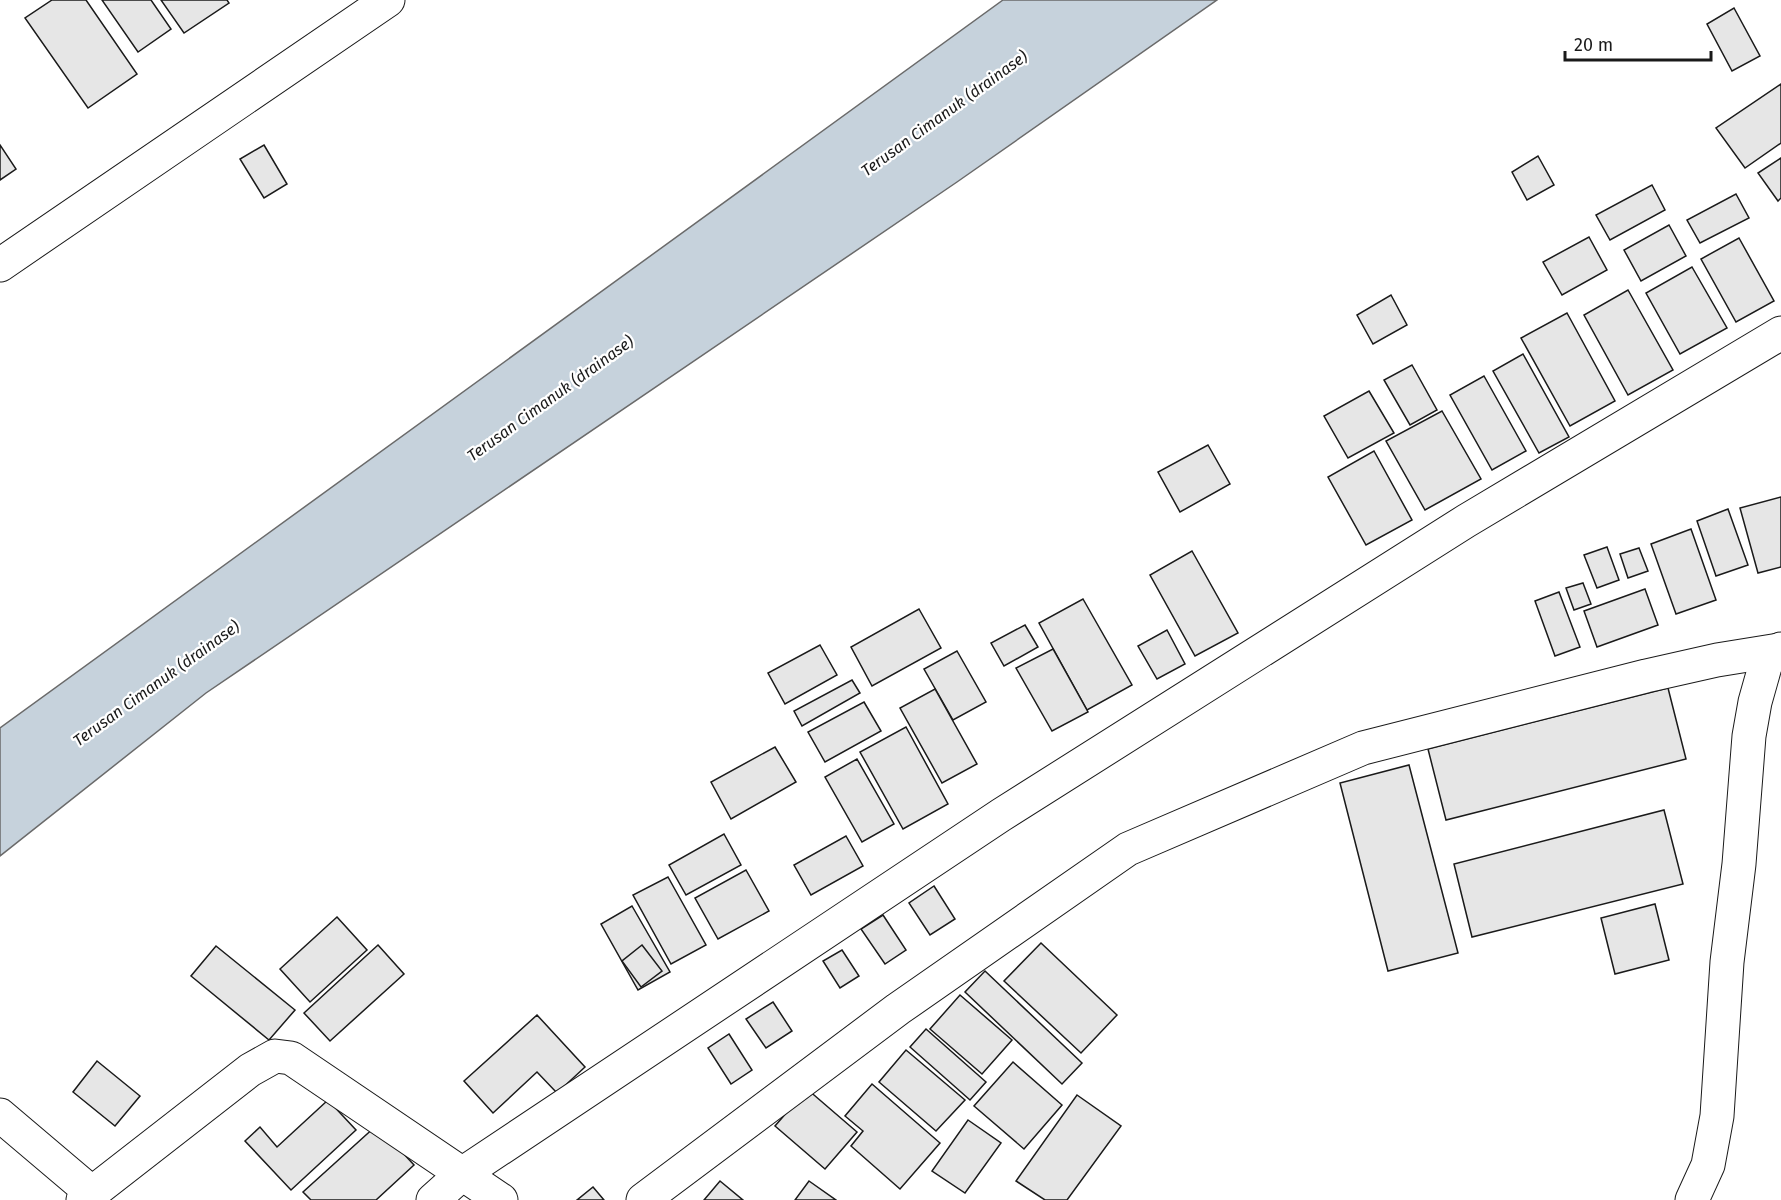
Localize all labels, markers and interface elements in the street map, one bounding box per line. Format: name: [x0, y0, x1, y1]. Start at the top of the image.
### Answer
scale bar: [1565, 24, 1710, 62]
text: 20 m: [1574, 34, 1613, 56]
water label: Terusan Cimanuk (drainase): [857, 47, 1031, 180]
water label: Terusan Cimanuk (drainase): [463, 332, 637, 465]
water label: Terusan Cimanuk (drainase): [69, 617, 243, 750]

